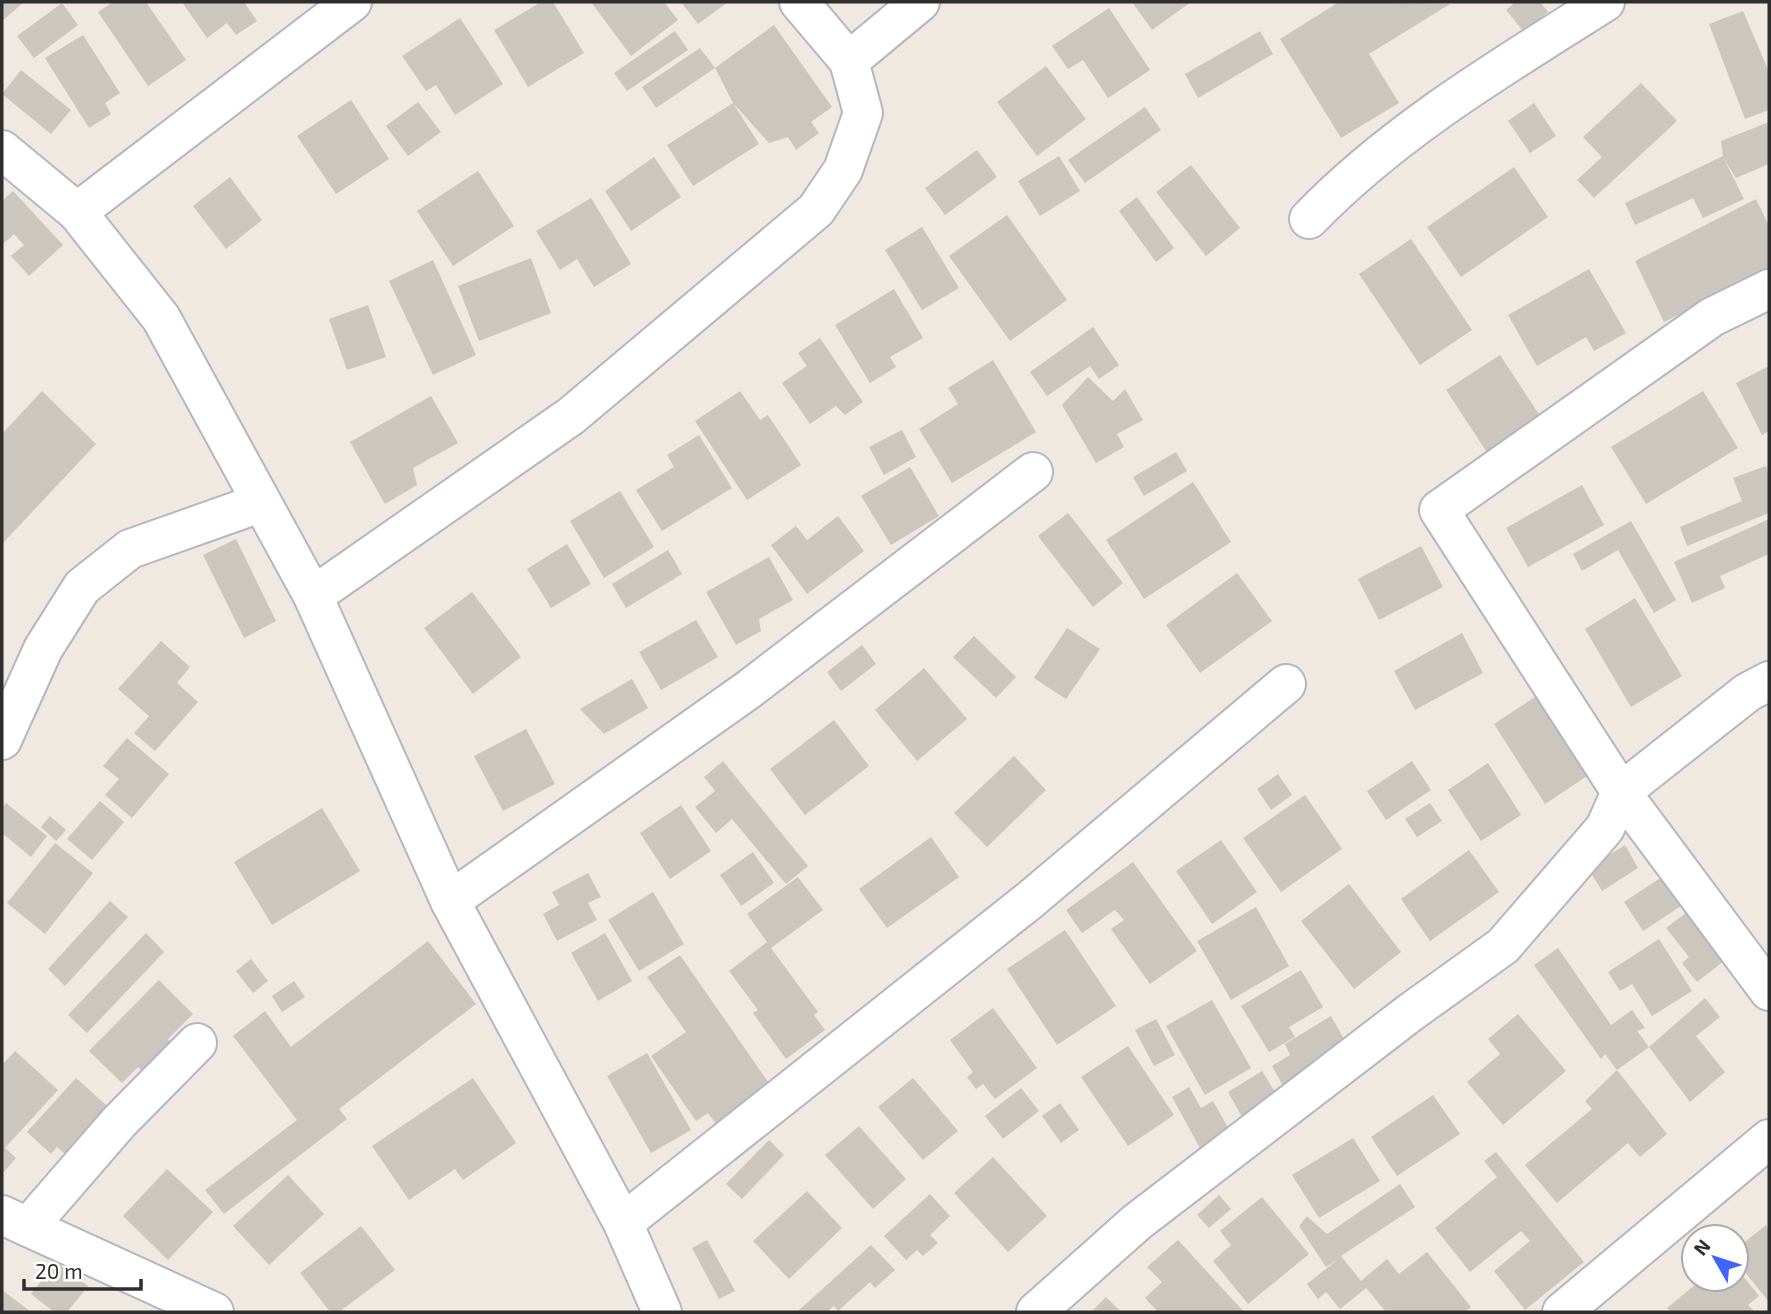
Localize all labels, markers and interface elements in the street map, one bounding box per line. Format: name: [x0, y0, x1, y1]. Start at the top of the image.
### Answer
north arrow: [1680, 1223, 1750, 1293]
text: N: [1688, 1234, 1715, 1260]
scale bar: [24, 1248, 142, 1292]
text: 20 m: [35, 1258, 83, 1283]

